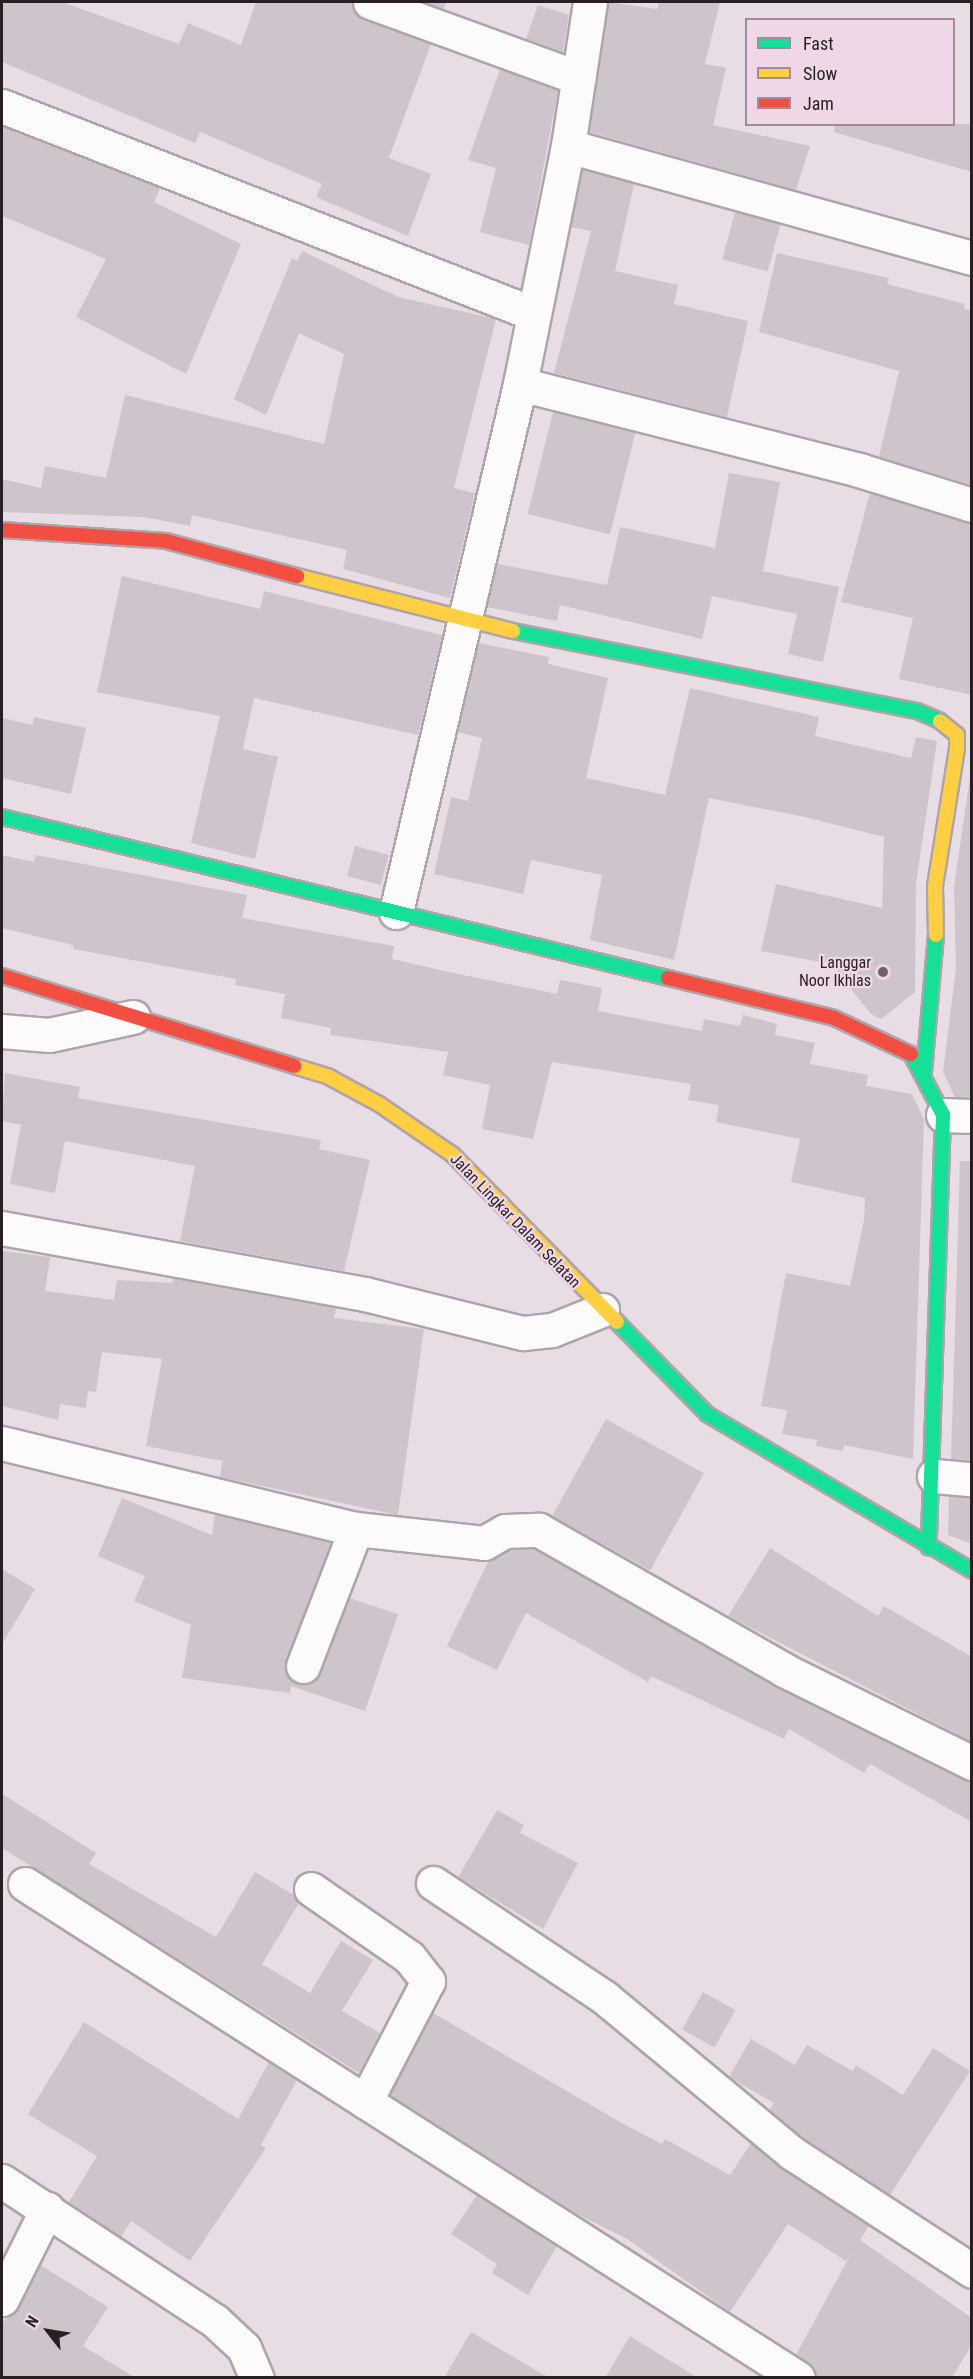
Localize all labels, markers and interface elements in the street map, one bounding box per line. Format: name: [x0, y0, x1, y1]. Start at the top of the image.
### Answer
legend: [745, 18, 955, 126]
text: Fast: [803, 33, 834, 54]
text: Slow: [803, 63, 837, 84]
text: Jam: [803, 93, 834, 114]
place label: Langgar Noor Ikhlas: [799, 953, 871, 991]
marker: Langgar Noor Ikhlas: [876, 965, 890, 979]
street label: Jalan Lingkar Dalam Selatan: [446, 1150, 584, 1292]
north arrow: [18, 2301, 78, 2361]
text: N: [21, 2312, 43, 2331]

